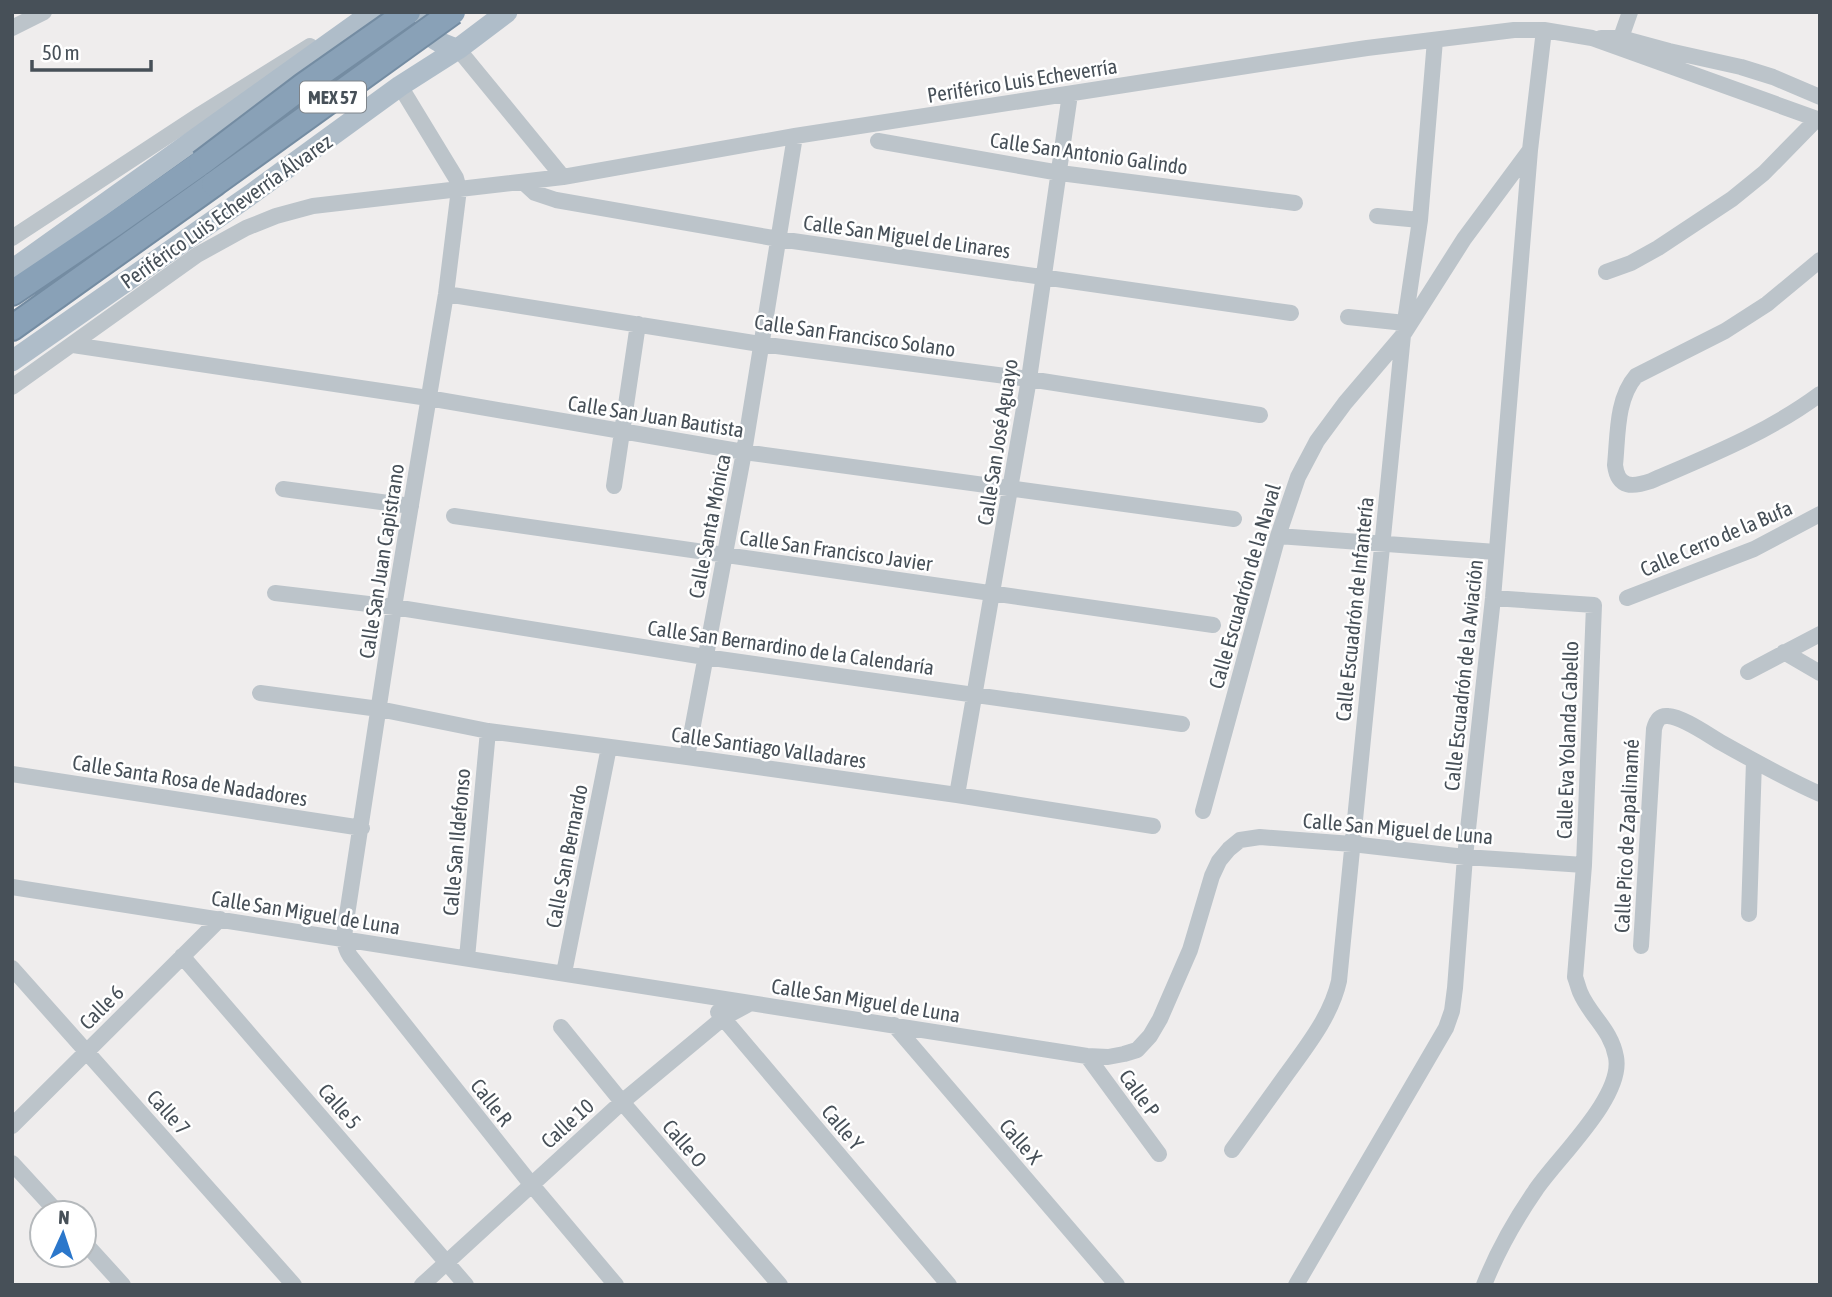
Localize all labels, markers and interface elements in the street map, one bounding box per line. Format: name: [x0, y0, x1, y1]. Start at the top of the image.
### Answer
scale bar: [32, 28, 150, 72]
text: 50 m: [42, 40, 80, 64]
street label: Periférico Luis Echeverría: [925, 53, 1119, 107]
road number: MEX 57: [300, 82, 366, 113]
street label: Calle San Antonio Galindo: [989, 127, 1189, 179]
street label: Periférico Luis Echeverría Álvarez: [116, 129, 336, 293]
street label: Calle San Miguel de Linares: [802, 210, 1012, 262]
street label: Calle San Francisco Solano: [753, 309, 957, 361]
street label: Calle San José Aguayo: [972, 357, 1022, 527]
street label: Calle San Juan Bautista: [566, 390, 746, 442]
street label: Calle Santa Mónica: [683, 452, 735, 600]
street label: Calle San Juan Capistrano: [354, 462, 408, 660]
street label: Calle Escuadrón de la Naval: [1203, 480, 1285, 691]
street label: Calle Cerro de la Bufa: [1636, 495, 1796, 581]
street label: Calle Escuadrón de Infantería: [1330, 496, 1378, 722]
street label: Calle San Francisco Javier: [738, 525, 935, 576]
street label: Calle Escuadrón de la Aviación: [1439, 558, 1487, 792]
street label: Calle San Bernardino de la Calendaría: [646, 615, 936, 679]
street label: Calle Eva Yolanda Cabello: [1552, 641, 1582, 839]
street label: Calle Santiago Valladares: [670, 721, 868, 773]
street label: Calle Pico de Zapalinamé: [1609, 738, 1643, 934]
street label: Calle Santa Rosa de Nadadores: [71, 750, 309, 810]
street label: Calle San Ildefonso: [438, 767, 474, 917]
street label: Calle San Bernardo: [540, 782, 592, 930]
street label: Calle San Miguel de Luna: [1302, 808, 1494, 848]
street label: Calle San Miguel de Luna: [210, 885, 402, 939]
street label: Calle San Miguel de Luna: [770, 973, 962, 1027]
street label: Calle 6: [74, 980, 128, 1034]
street label: Calle P: [1115, 1065, 1165, 1121]
street label: Calle R: [466, 1074, 518, 1131]
street label: Calle 5: [314, 1078, 366, 1134]
street label: Calle 7: [143, 1084, 195, 1140]
street label: Calle 10: [536, 1093, 598, 1153]
street label: Calle Y: [817, 1099, 869, 1155]
street label: Calle O: [658, 1114, 712, 1172]
street label: Calle X: [995, 1114, 1047, 1169]
north arrow: [28, 1199, 98, 1269]
text: N: [58, 1206, 70, 1228]

